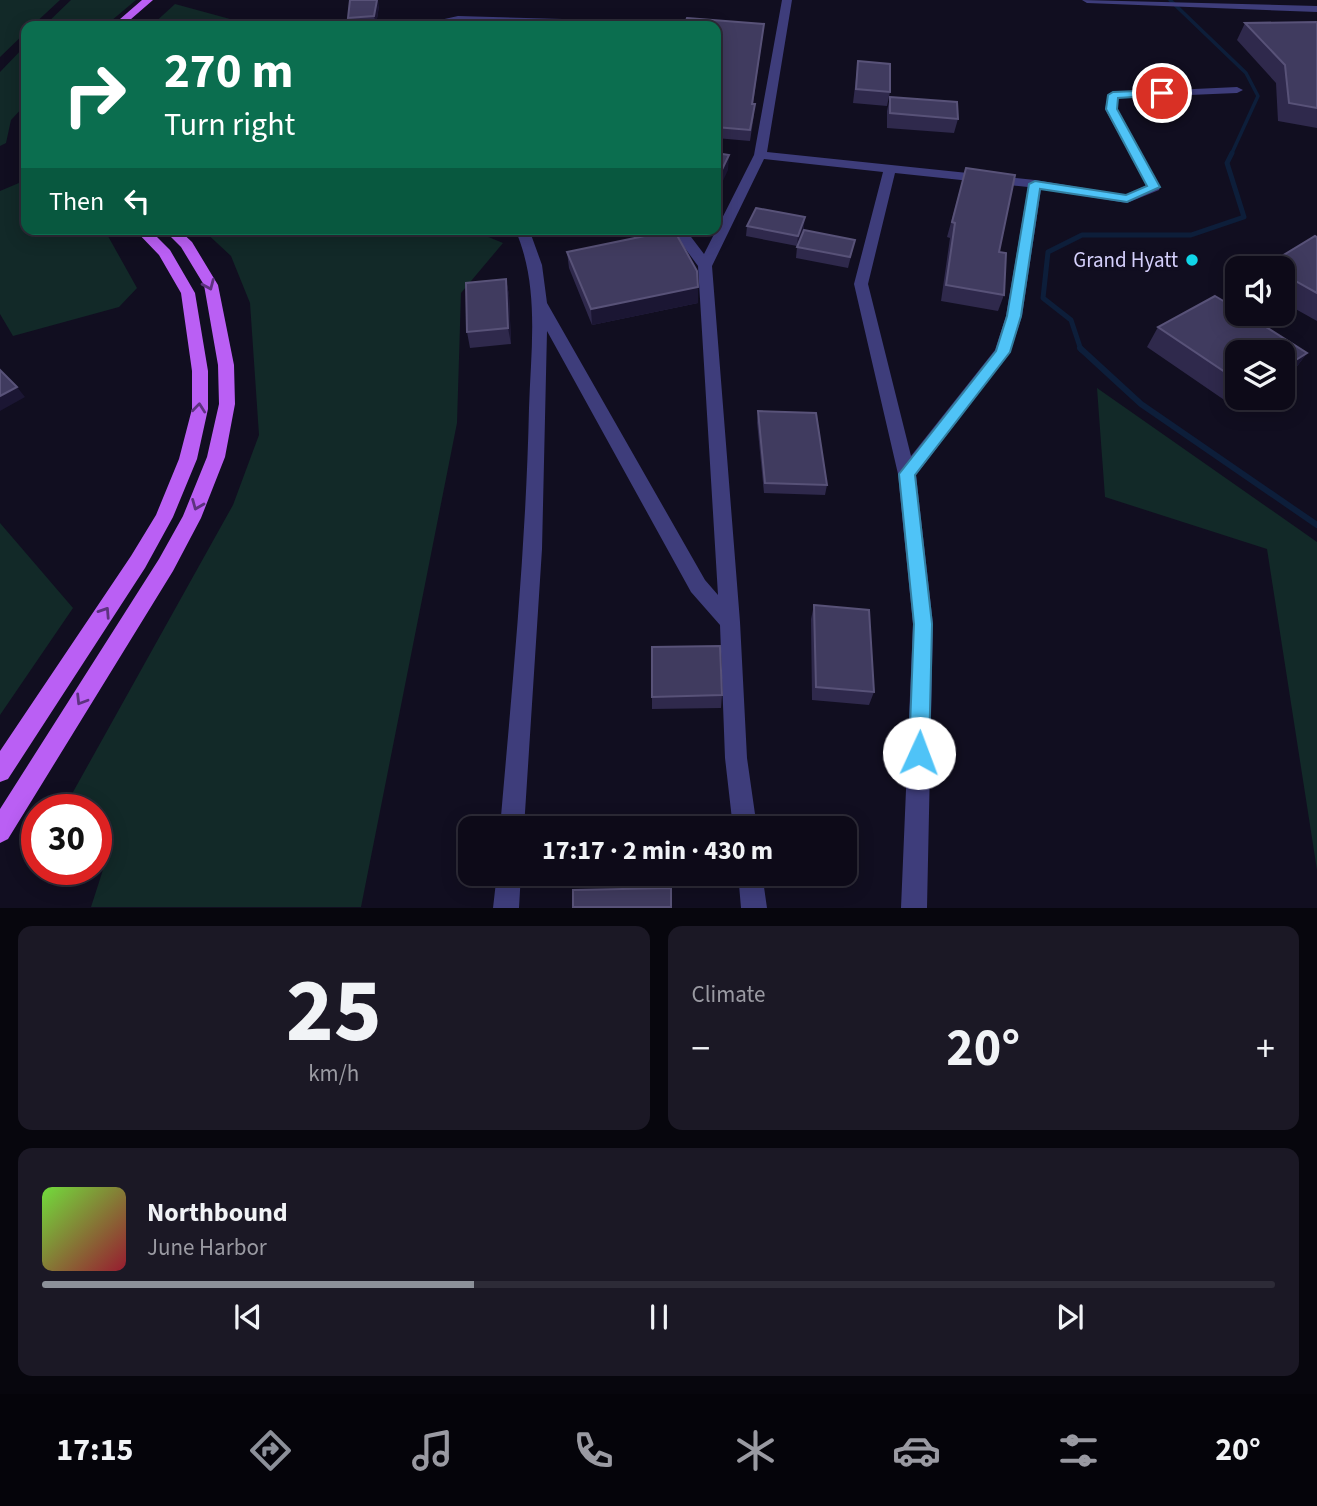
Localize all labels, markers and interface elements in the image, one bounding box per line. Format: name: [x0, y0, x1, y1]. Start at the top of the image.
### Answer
text: 270 m: [164, 37, 293, 107]
icon: right: [49, 49, 140, 140]
pin: [1132, 63, 1192, 123]
icon: arrive: [1143, 74, 1181, 112]
text: Turn right: [164, 102, 295, 148]
icon: left: [118, 182, 156, 220]
text: Then: [49, 183, 104, 220]
place label: Grand Hyatt: [1073, 245, 1178, 275]
marker: Grand Hyatt: [1184, 252, 1200, 268]
map controls: [1225, 256, 1295, 410]
button: sound: [1225, 256, 1295, 326]
one-way arrow: [200, 278, 214, 290]
button: layers: [1225, 340, 1295, 410]
one-way arrow: [191, 402, 206, 413]
one-way arrow: [191, 498, 205, 510]
one-way arrow: [97, 607, 109, 620]
one-way arrow: [76, 692, 89, 705]
position arrow: [882, 716, 956, 790]
speed limit sign: 30: [21, 794, 112, 885]
text: 17:17 · 2 min · 430 m: [542, 832, 773, 869]
text: 25: [286, 947, 382, 1076]
text: Climate: [692, 978, 765, 1011]
text: 20°: [946, 1012, 1020, 1086]
text: −: [692, 1022, 710, 1076]
text: +: [1256, 1022, 1275, 1076]
text: km/h: [308, 1057, 359, 1090]
text: Northbound: [147, 1194, 288, 1231]
text: June Harbor: [147, 1231, 267, 1264]
icon: previous: [229, 1298, 267, 1336]
icon: pause: [640, 1298, 678, 1336]
icon: next: [1051, 1298, 1089, 1336]
icon: directions: [246, 1426, 295, 1475]
icon: music: [408, 1426, 457, 1475]
icon: phone: [569, 1426, 618, 1475]
icon: climate: [731, 1426, 780, 1475]
icon: car: [892, 1426, 941, 1475]
icon: filters: [1054, 1426, 1103, 1475]
text: 17:15: [56, 1427, 133, 1473]
text: 20°: [1215, 1427, 1261, 1473]

